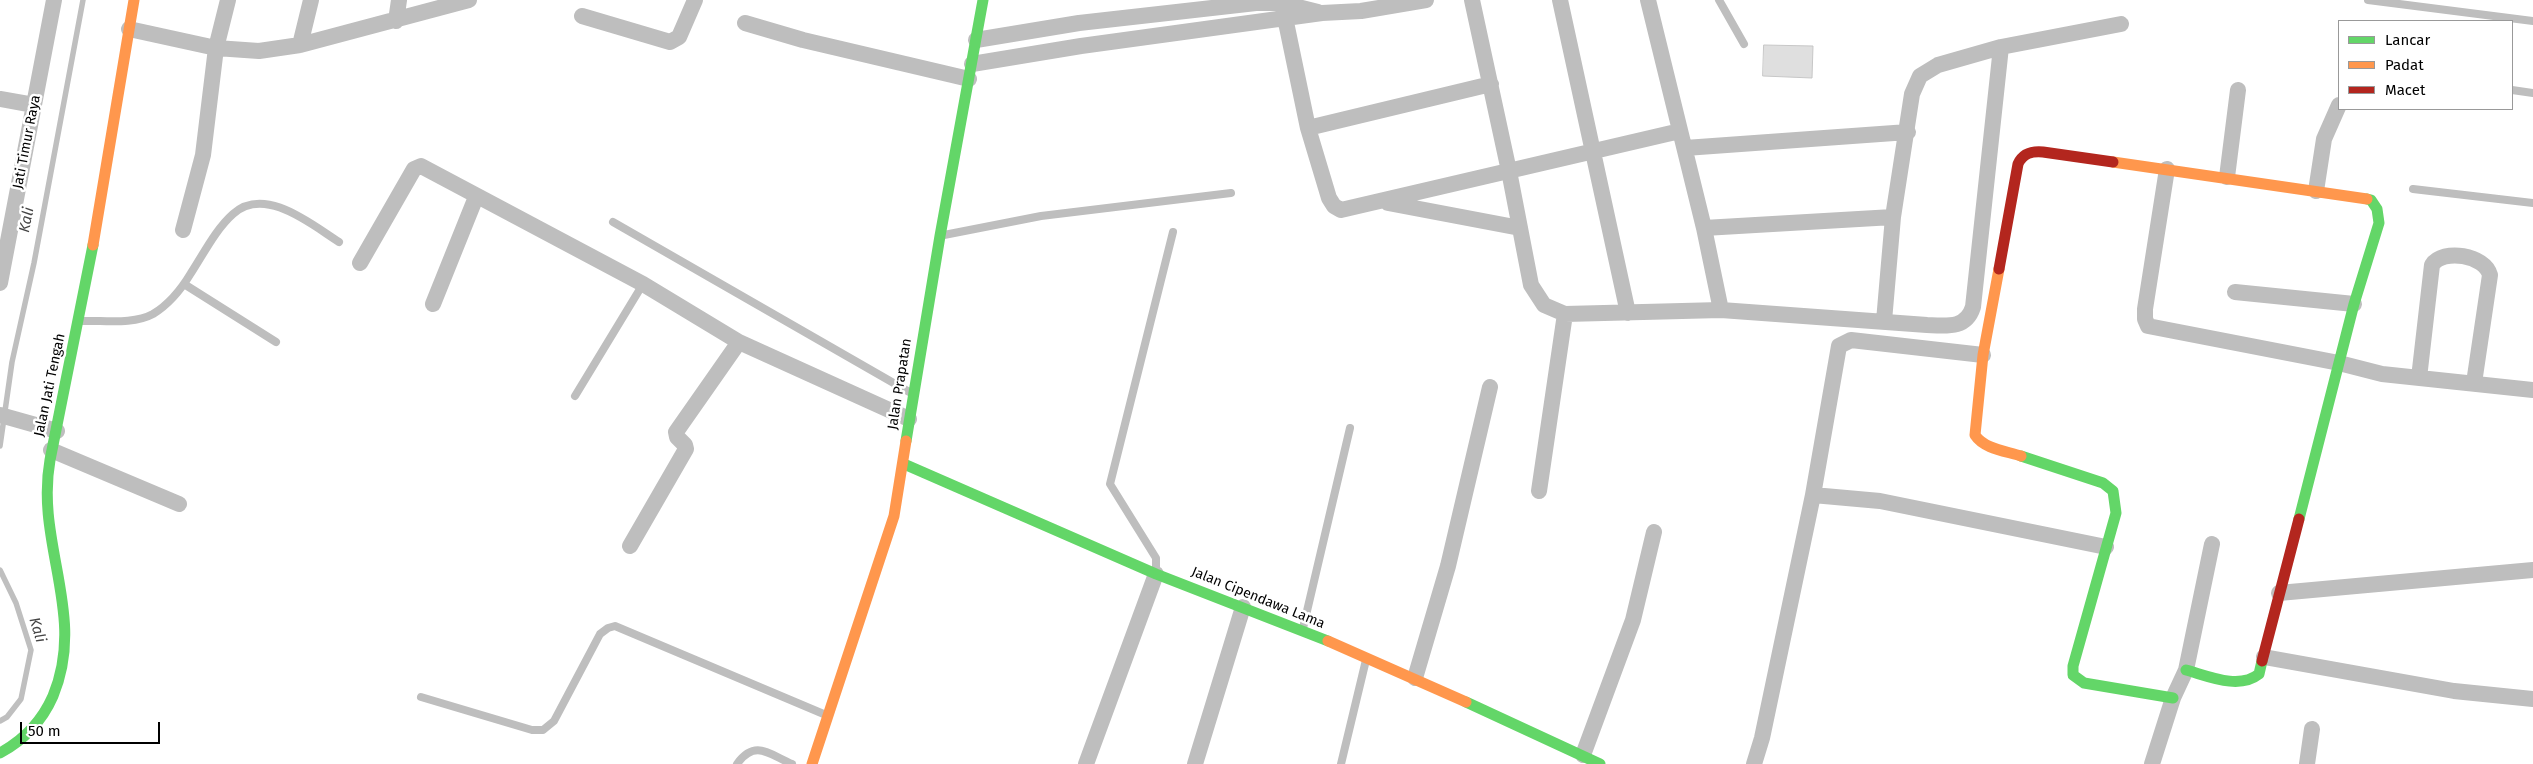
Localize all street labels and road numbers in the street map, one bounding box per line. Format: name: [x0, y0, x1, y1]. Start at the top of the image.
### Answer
street label: Jati Timur Raya: [10, 94, 44, 190]
street label: Jalan Jati Tengah: [31, 332, 69, 438]
street label: Jalan Prapatan: [884, 337, 916, 431]
street label: Jalan Cipendawa Lama: [1189, 564, 1327, 632]

